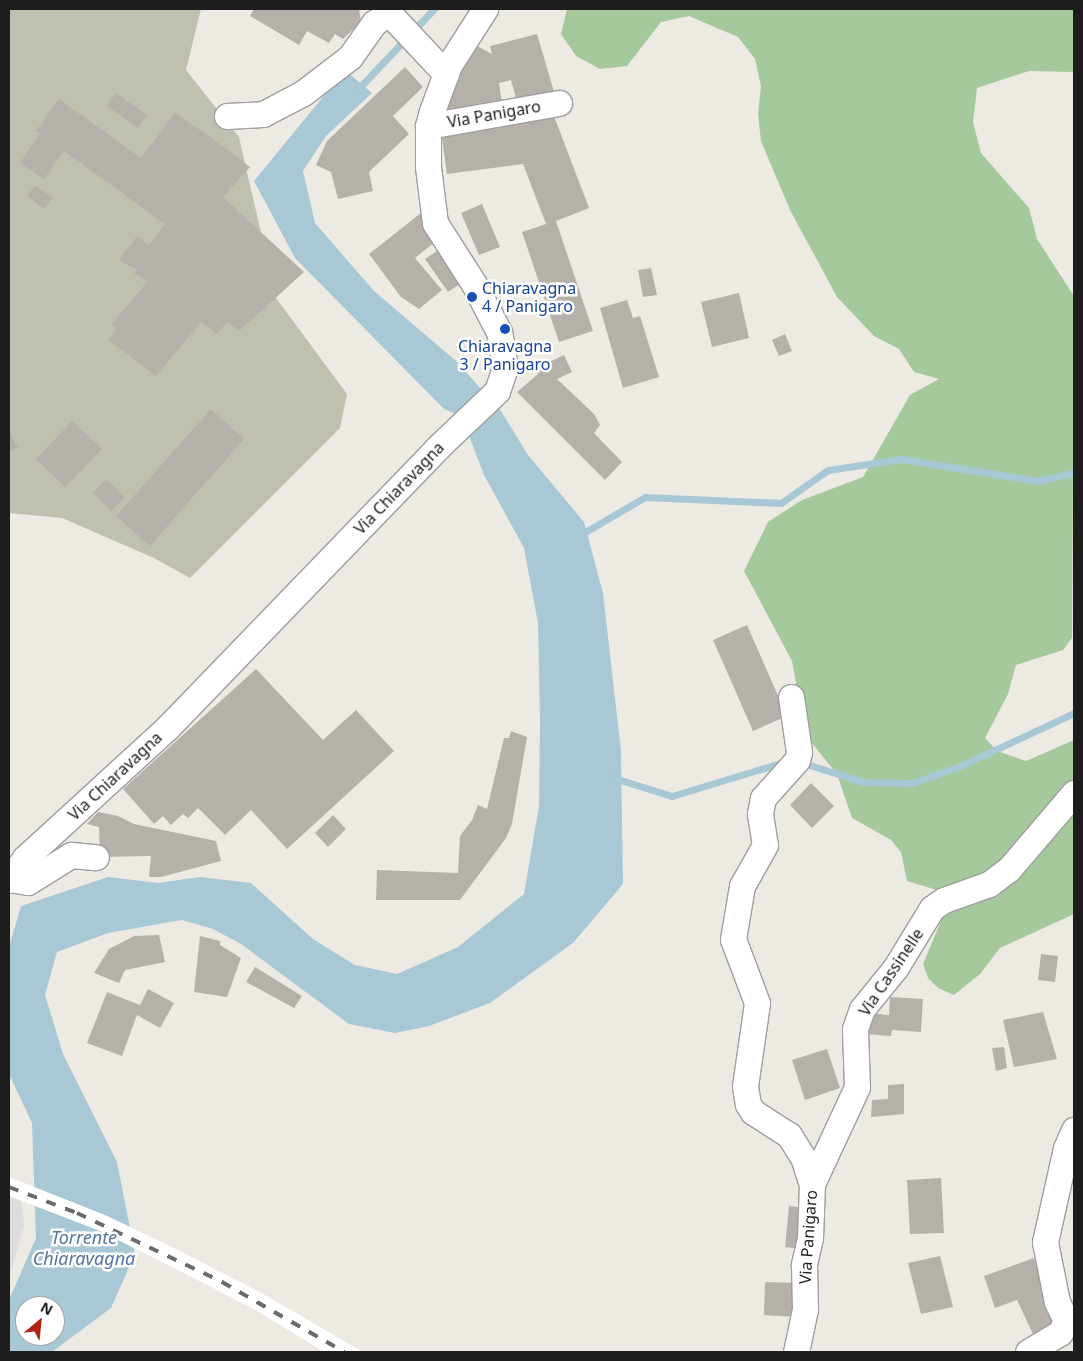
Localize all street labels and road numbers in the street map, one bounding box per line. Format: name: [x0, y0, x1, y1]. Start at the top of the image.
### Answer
street label: Via Panigaro: [446, 96, 542, 132]
street label: Via Chiaravagna: [350, 438, 448, 538]
street label: Via Chiaravagna: [64, 728, 166, 824]
street label: Via Cassinelle: [855, 925, 927, 1019]
street label: Via Panigaro: [795, 1189, 821, 1285]

